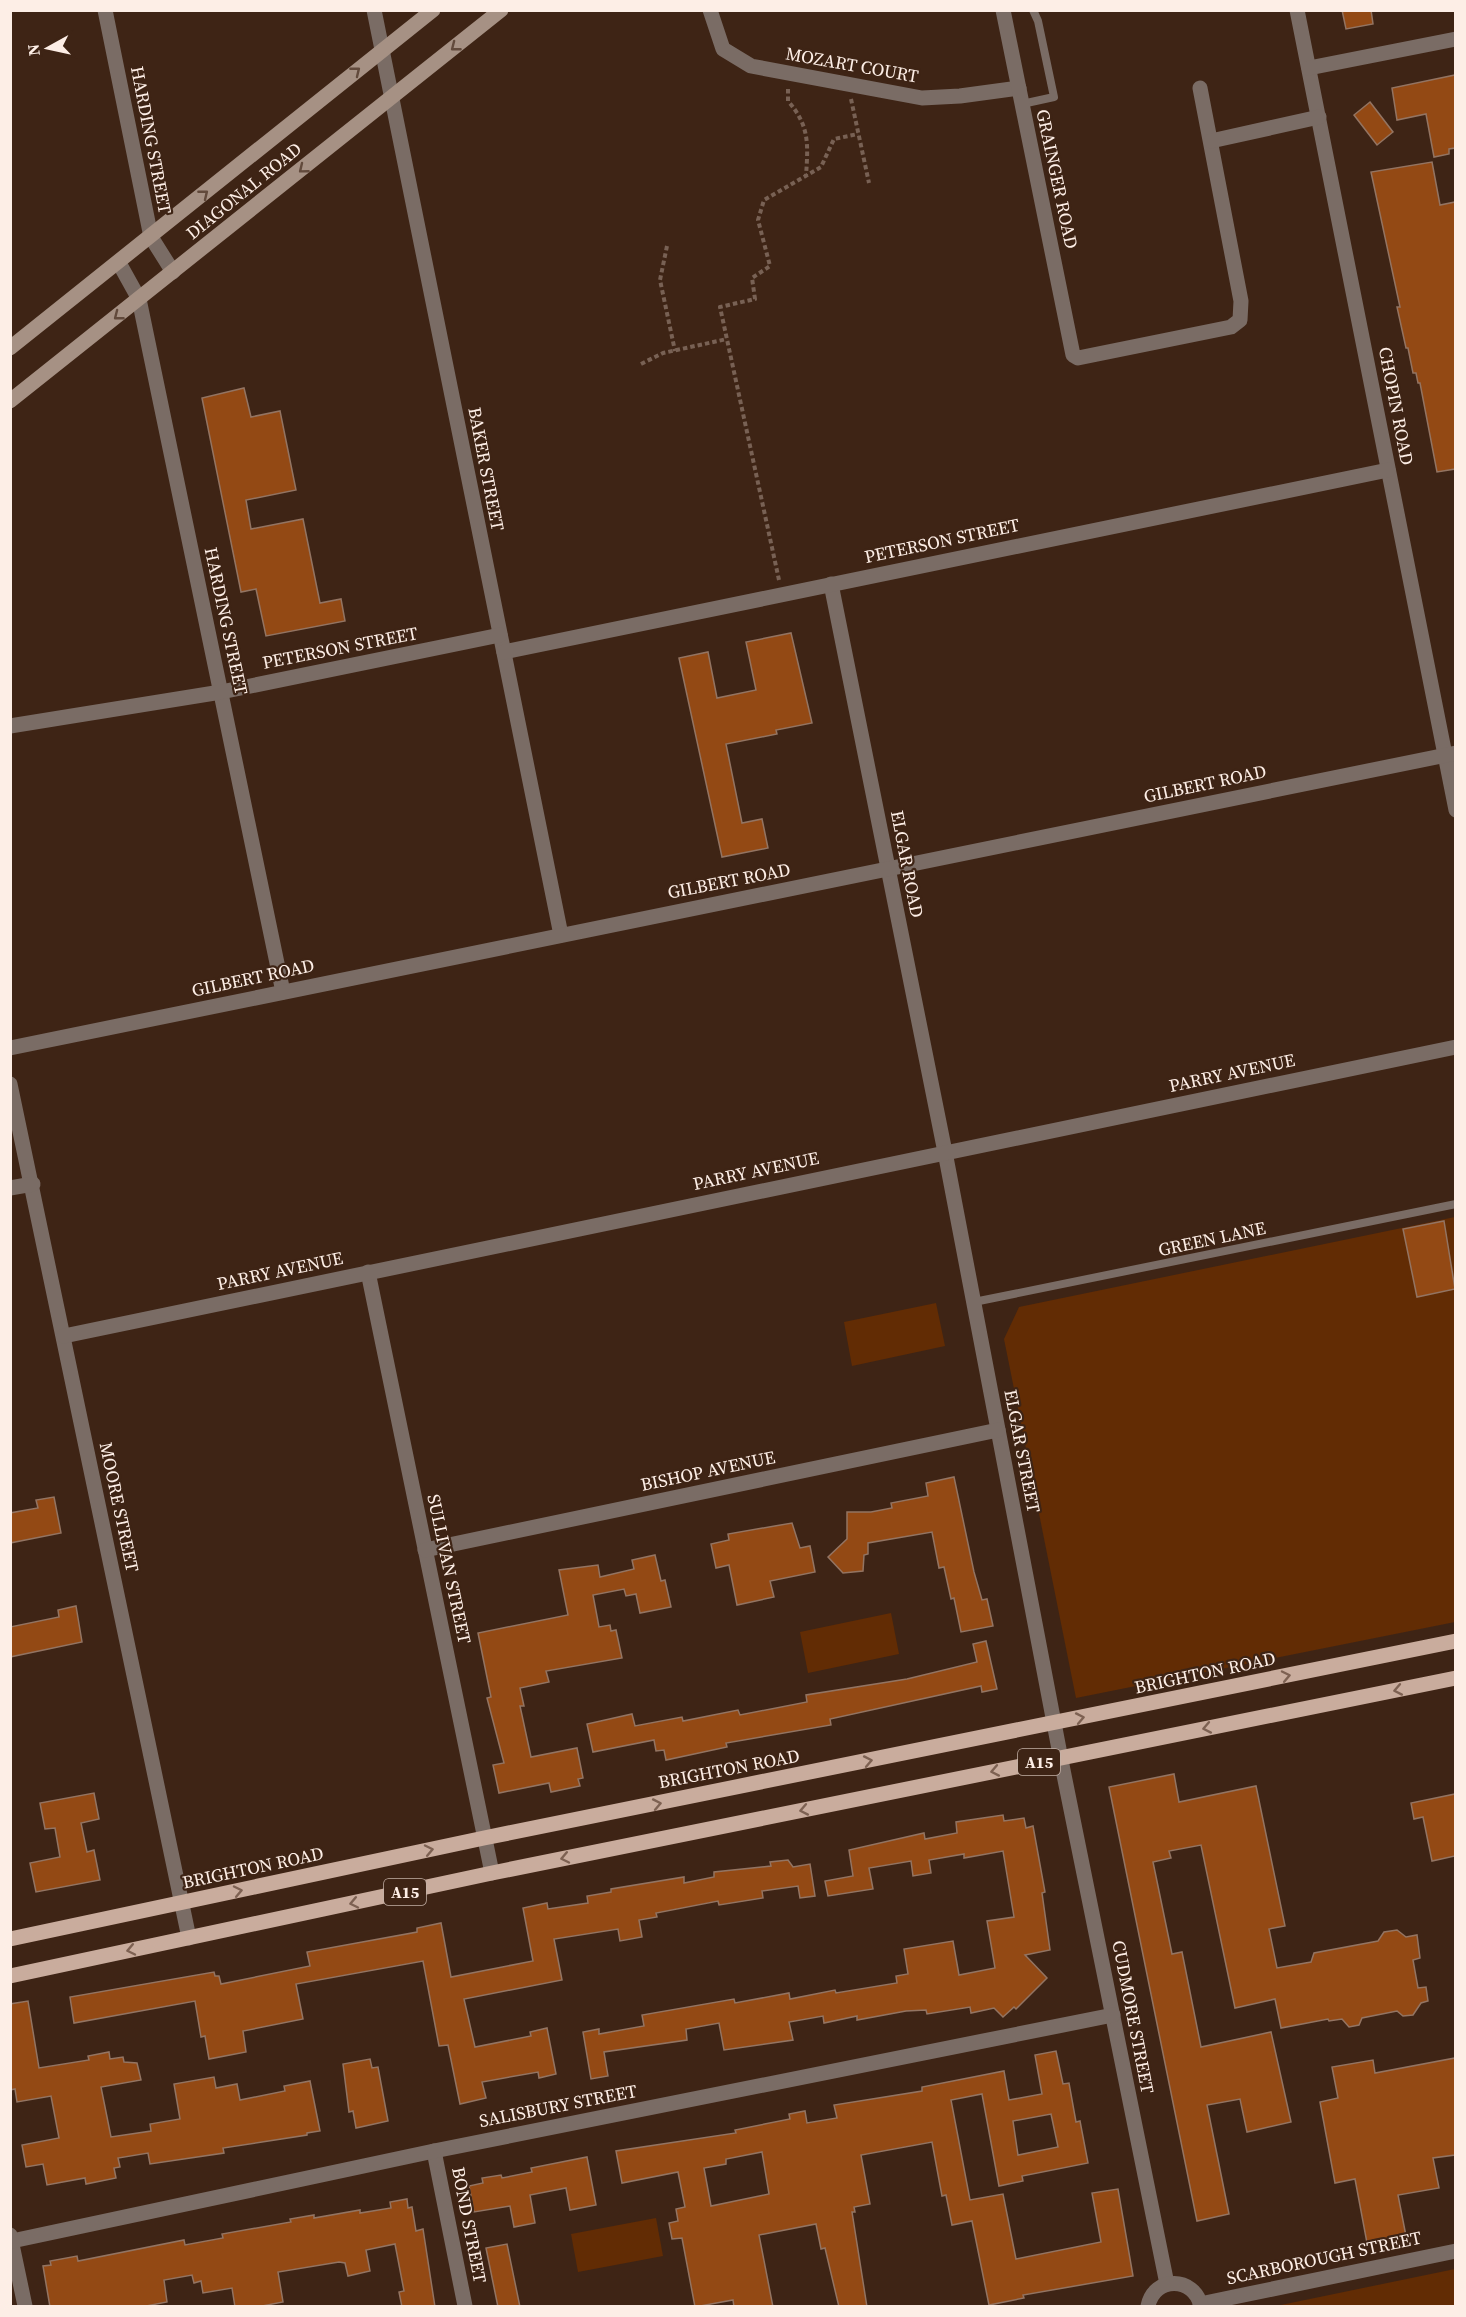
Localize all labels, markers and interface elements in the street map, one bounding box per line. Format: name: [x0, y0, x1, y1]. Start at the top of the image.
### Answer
north arrow: [18, 18, 78, 78]
one-way arrow: [451, 39, 462, 50]
street label: MOZART COURT: [784, 41, 921, 89]
text: N: [21, 42, 45, 57]
street label: HARDING STREET: [125, 64, 178, 216]
one-way arrow: [349, 67, 360, 78]
street label: GRAINGER ROAD: [1030, 107, 1084, 251]
street label: DIAGONAL ROAD: [181, 136, 307, 245]
one-way arrow: [299, 161, 310, 172]
one-way arrow: [197, 190, 208, 201]
one-way arrow: [113, 309, 124, 320]
street label: CHOPIN ROAD: [1373, 345, 1420, 467]
street label: BAKER STREET: [462, 405, 511, 533]
street label: PETERSON STREET: [862, 512, 1022, 569]
street label: HARDING STREET: [199, 545, 254, 697]
street label: PETERSON STREET: [260, 620, 420, 675]
street label: GILBERT ROAD: [1141, 758, 1268, 809]
street label: ELGAR ROAD: [885, 808, 930, 920]
street label: GILBERT ROAD: [665, 856, 793, 905]
street label: GILBERT ROAD: [189, 952, 316, 1003]
street label: PARRY AVENUE: [1167, 1047, 1297, 1098]
street label: PARRY AVENUE: [691, 1145, 821, 1196]
street label: GREEN LANE: [1156, 1215, 1268, 1262]
street label: PARRY AVENUE: [215, 1245, 345, 1296]
street label: ELGAR STREET: [998, 1387, 1047, 1515]
street label: MOORE STREET: [94, 1440, 145, 1574]
street label: BISHOP AVENUE: [638, 1444, 778, 1497]
street label: SULLIVAN STREET: [421, 1492, 478, 1646]
street label: BRIGHTON ROAD: [1132, 1645, 1278, 1700]
one-way arrow: [1281, 1670, 1291, 1683]
one-way arrow: [1393, 1683, 1403, 1696]
one-way arrow: [1075, 1712, 1085, 1725]
one-way arrow: [1202, 1721, 1212, 1734]
street label: BRIGHTON ROAD: [656, 1743, 802, 1794]
road number: A15: [1018, 1749, 1060, 1775]
one-way arrow: [863, 1755, 873, 1768]
one-way arrow: [991, 1764, 1001, 1777]
one-way arrow: [651, 1798, 661, 1811]
one-way arrow: [799, 1803, 809, 1816]
street label: BRIGHTON ROAD: [180, 1840, 326, 1895]
one-way arrow: [424, 1844, 434, 1857]
one-way arrow: [560, 1851, 570, 1864]
road number: A15: [384, 1879, 426, 1905]
one-way arrow: [233, 1885, 243, 1898]
one-way arrow: [349, 1896, 359, 1909]
street label: CUDMORE STREET: [1106, 1938, 1161, 2096]
one-way arrow: [127, 1943, 137, 1956]
street label: SALISBURY STREET: [477, 2078, 639, 2133]
street label: BOND STREET: [446, 2165, 493, 2285]
street label: SCARBOROUGH STREET: [1224, 2225, 1424, 2290]

